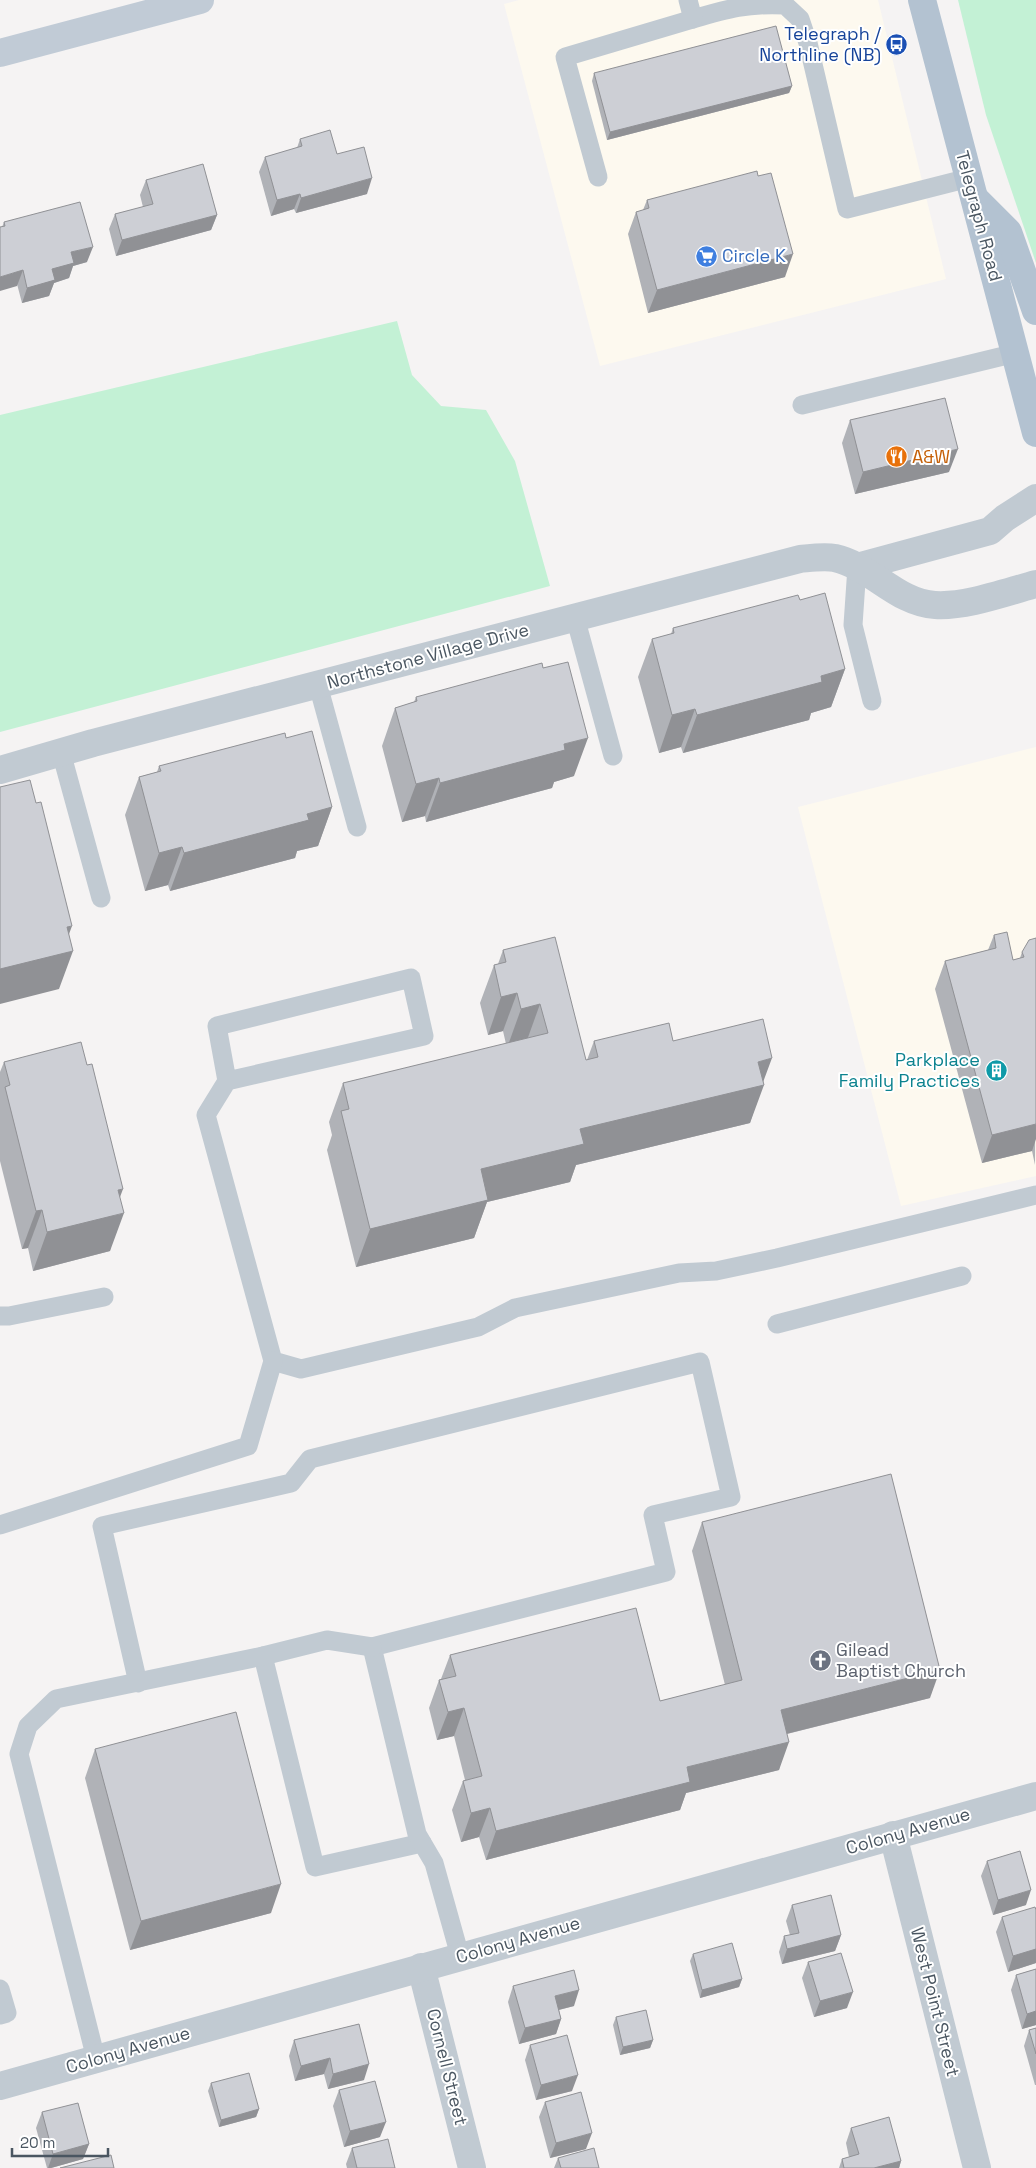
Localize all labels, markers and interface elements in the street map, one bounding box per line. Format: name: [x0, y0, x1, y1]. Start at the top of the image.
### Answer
place label: Telegraph / Northline (NB): [759, 22, 881, 66]
bus stop icon: Telegraph / Northline (NB): [885, 32, 909, 56]
street label: Telegraph Road: [951, 148, 1008, 284]
supermarket icon: Circle K: [694, 244, 718, 268]
place label: Circle K: [722, 244, 786, 267]
restaurant icon: A&W: [884, 445, 908, 469]
place label: A&W: [912, 445, 950, 468]
street label: Northstone Village Drive: [324, 617, 531, 694]
place label: Parkplace Family Practices: [839, 1048, 980, 1092]
building icon: Parkplace Family Practices: [984, 1058, 1008, 1082]
place label: Gilead Baptist Church: [836, 1638, 966, 1682]
church icon: Gilead Baptist Church: [808, 1648, 832, 1672]
street label: Colony Avenue: [843, 1802, 973, 1859]
street label: Colony Avenue: [453, 1911, 583, 1968]
street label: West Point Street: [906, 1925, 965, 2079]
street label: Cornell Street: [422, 2006, 473, 2128]
street label: Colony Avenue: [63, 2021, 193, 2078]
scale bar: [12, 2126, 109, 2158]
text: 20 m: [20, 2133, 55, 2152]

